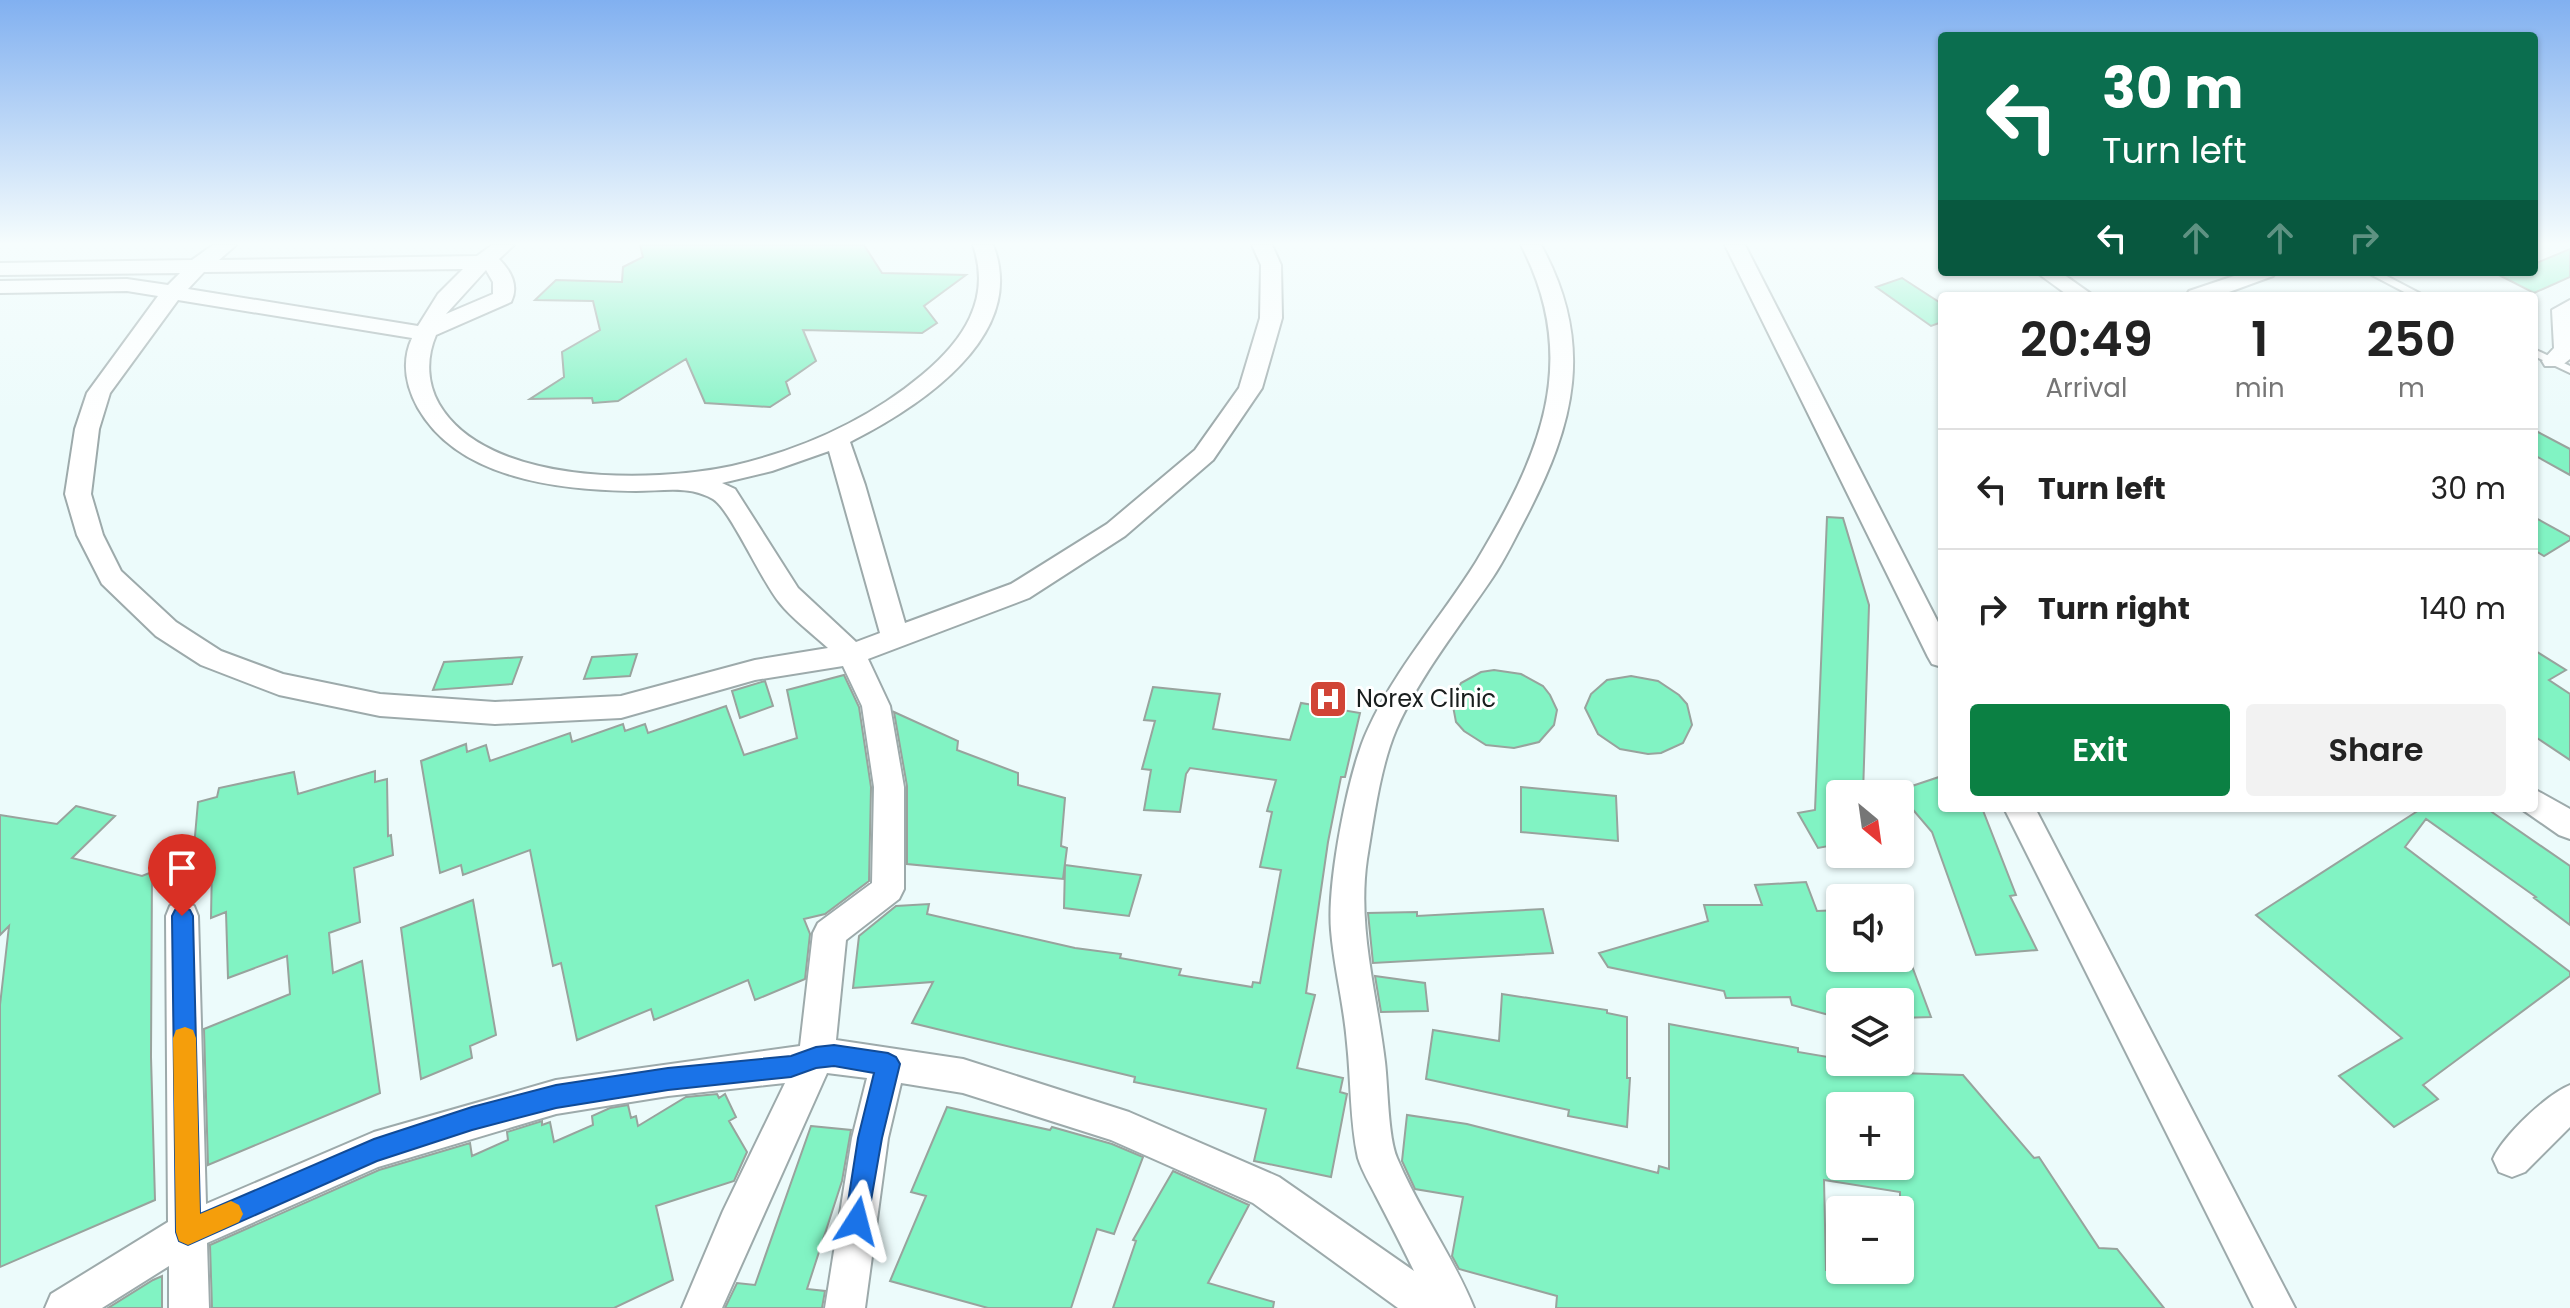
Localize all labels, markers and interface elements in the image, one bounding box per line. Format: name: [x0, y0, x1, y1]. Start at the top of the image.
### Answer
text: 30 m: [2102, 49, 2244, 128]
icon: left: [1970, 64, 2074, 168]
text: Turn left: [2102, 125, 2247, 176]
icon: left: [2090, 216, 2134, 260]
icon: ahead: [2174, 216, 2218, 260]
icon: ahead: [2258, 216, 2302, 260]
icon: right: [2342, 216, 2386, 260]
text: 20:49: [2020, 306, 2153, 373]
text: 1: [2251, 306, 2268, 373]
text: 250: [2367, 306, 2456, 373]
text: Arrival: [2045, 370, 2127, 406]
text: min: [2235, 370, 2285, 406]
text: m: [2398, 370, 2425, 406]
icon: left: [1970, 467, 2014, 511]
text: Turn left: [2038, 467, 2166, 510]
text: 30 m: [2431, 467, 2506, 510]
icon: right: [1970, 587, 2014, 631]
text: Turn right: [2038, 587, 2190, 630]
text: 140 m: [2420, 587, 2506, 630]
hospital icon: Norex Clinic: [1307, 678, 1349, 720]
place label: Norex Clinic: [1356, 682, 1496, 715]
button: Exit: [1970, 704, 2230, 796]
button: Share: [2246, 704, 2506, 796]
north arrow: [1826, 780, 1914, 868]
map controls: [1826, 780, 1914, 1284]
pin: [148, 834, 216, 916]
icon: arrive: [160, 846, 204, 890]
button: sound: [1826, 884, 1914, 972]
button: layers: [1826, 988, 1914, 1076]
button: +: [1826, 1092, 1914, 1180]
position arrow: [815, 1179, 899, 1263]
button: −: [1826, 1196, 1914, 1284]

